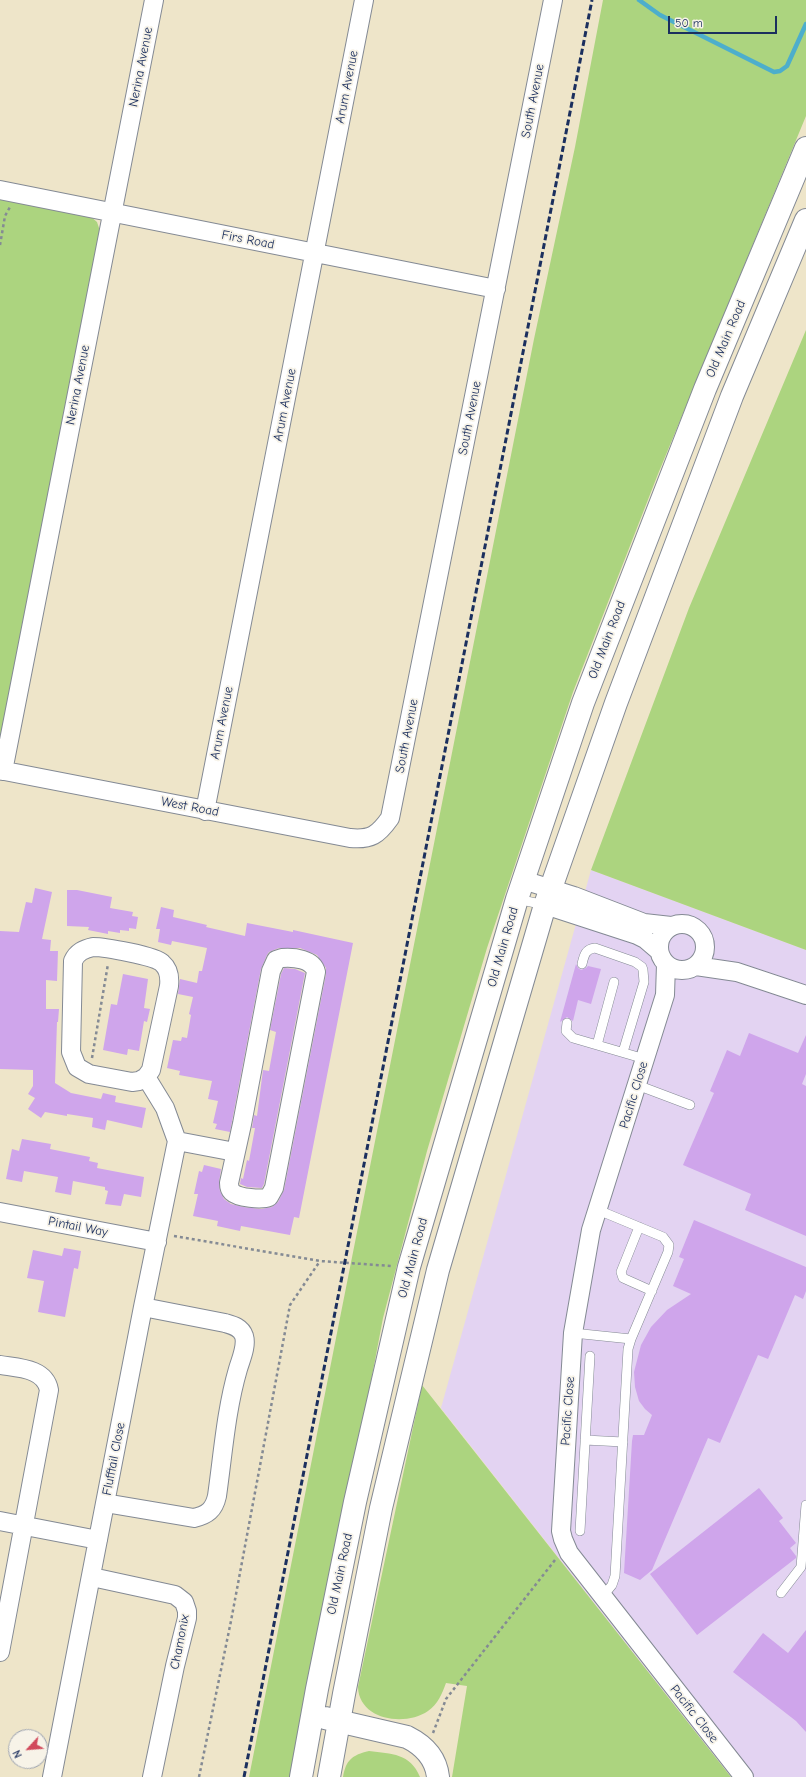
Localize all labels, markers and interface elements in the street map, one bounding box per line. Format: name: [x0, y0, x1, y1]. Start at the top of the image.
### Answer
scale bar: [670, 8, 779, 34]
text: 50 m: [675, 16, 703, 30]
street label: Nerina Avenue: [126, 26, 156, 108]
street label: Arum Avenue: [332, 49, 362, 125]
street label: South Avenue: [518, 63, 548, 139]
street label: Firs Road: [220, 227, 276, 253]
street label: Old Main Road: [703, 298, 749, 380]
street label: Nerina Avenue: [63, 344, 93, 426]
street label: Arum Avenue: [270, 367, 300, 443]
street label: South Avenue: [455, 380, 485, 456]
street label: Old Main Road: [585, 599, 629, 681]
street label: Arum Avenue: [207, 685, 237, 761]
street label: South Avenue: [392, 698, 422, 774]
street label: West Road: [160, 794, 220, 820]
street label: Old Main Road: [484, 905, 522, 989]
street label: Pacific Close: [616, 1060, 652, 1130]
street label: Pintail Way: [47, 1214, 109, 1240]
street label: Old Main Road: [395, 1216, 431, 1300]
street label: Pacific Close: [558, 1376, 578, 1446]
street label: Flufftail Close: [99, 1421, 129, 1497]
street label: Old Main Road: [324, 1532, 356, 1616]
street label: Chamonix: [167, 1613, 193, 1671]
street label: Pacific Close: [667, 1682, 721, 1746]
north arrow: [8, 1729, 48, 1769]
text: N: [10, 1748, 25, 1760]

